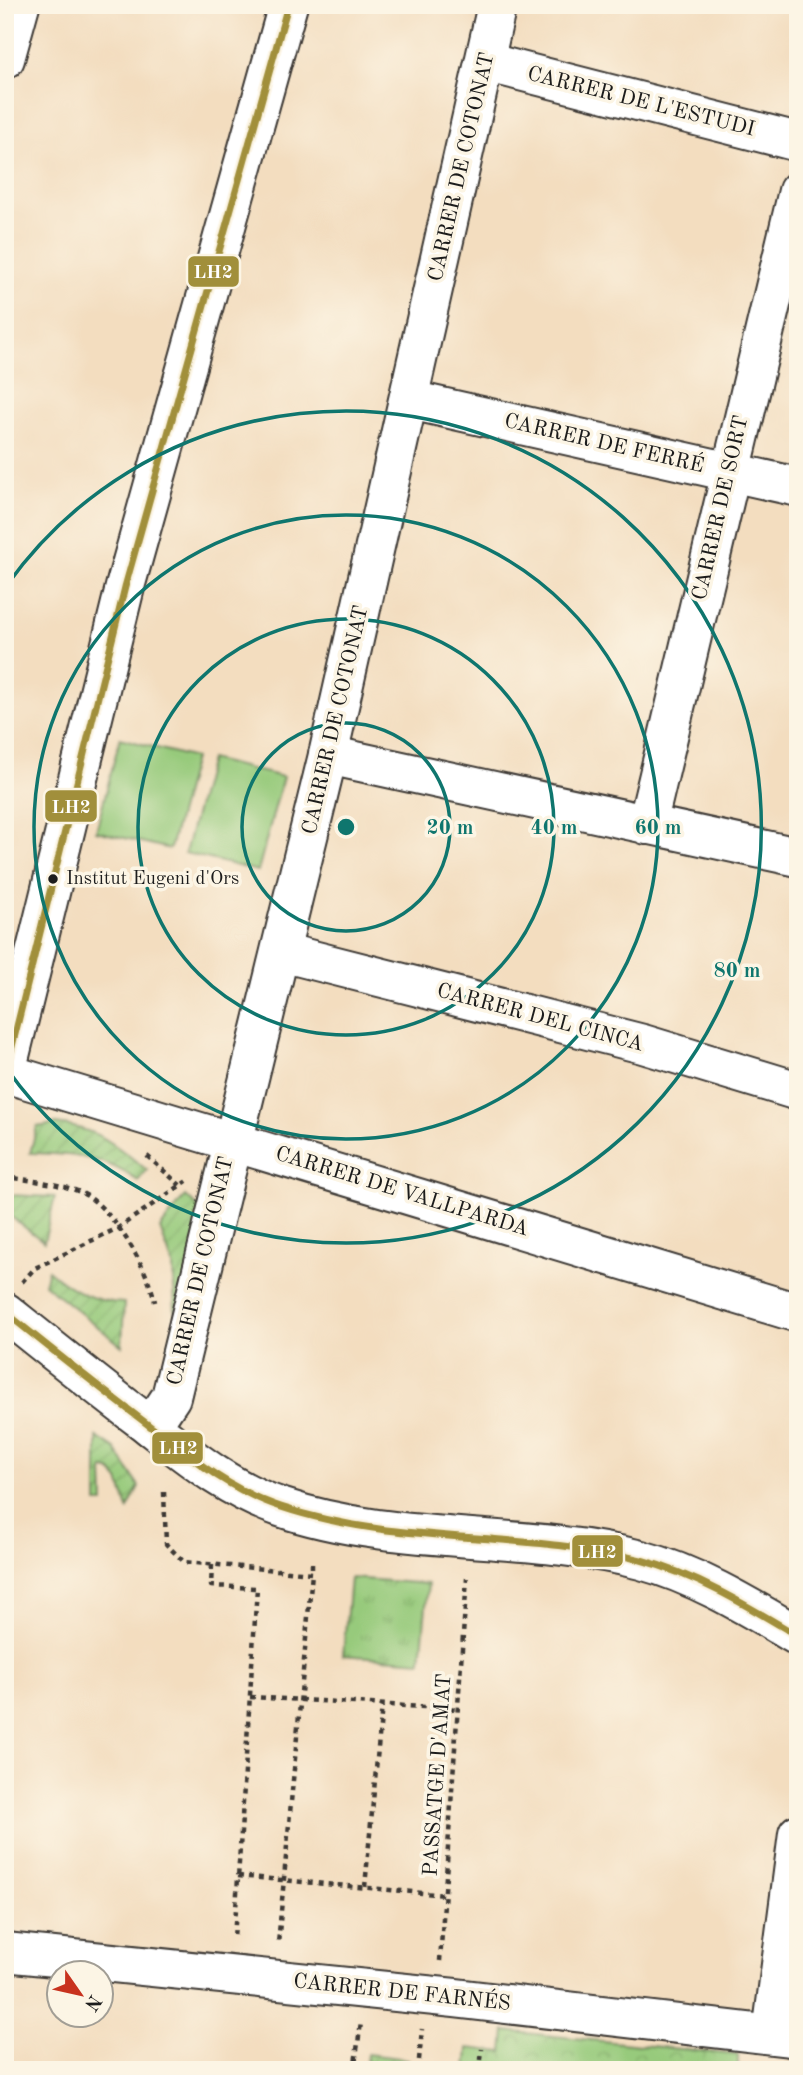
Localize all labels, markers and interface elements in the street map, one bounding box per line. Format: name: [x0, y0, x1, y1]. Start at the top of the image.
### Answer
street label: CARRER DE COTONAT: [425, 50, 499, 284]
street label: CARRER DE L'ESTUDI: [525, 64, 757, 140]
line badge: LH2: [187, 255, 240, 288]
text: LH2: [193, 264, 233, 283]
street label: CARRER DE FERRÉ: [502, 407, 707, 477]
street label: CARRER DE SORT: [690, 414, 752, 602]
street label: CARRER DE COTONAT: [299, 603, 373, 837]
line badge: LH2: [44, 789, 98, 823]
text: LH2: [51, 799, 91, 818]
centre of rings: [334, 815, 358, 839]
text: 20 m: [426, 818, 474, 839]
text: 40 m: [530, 818, 578, 839]
text: 60 m: [634, 818, 682, 839]
place label: Institut Eugeni d'Ors: [66, 870, 239, 889]
marker: Institut Eugeni d'Ors: [46, 872, 60, 886]
text: 80 m: [713, 961, 761, 982]
street label: CARRER DEL CINCA: [434, 980, 646, 1056]
street label: CARRER DE VALLPARDA: [273, 1143, 531, 1241]
street label: CARRER DE COTONAT: [164, 1154, 238, 1388]
line badge: LH2: [151, 1431, 204, 1465]
text: LH2: [158, 1440, 198, 1459]
line badge: LH2: [571, 1534, 624, 1568]
text: LH2: [577, 1544, 617, 1563]
street label: PASSATGE D'AMAT: [420, 1673, 456, 1877]
north arrow: [46, 1960, 116, 2030]
street label: CARRER DE FARNÉS: [292, 1967, 512, 2015]
text: N: [80, 1991, 104, 2014]

